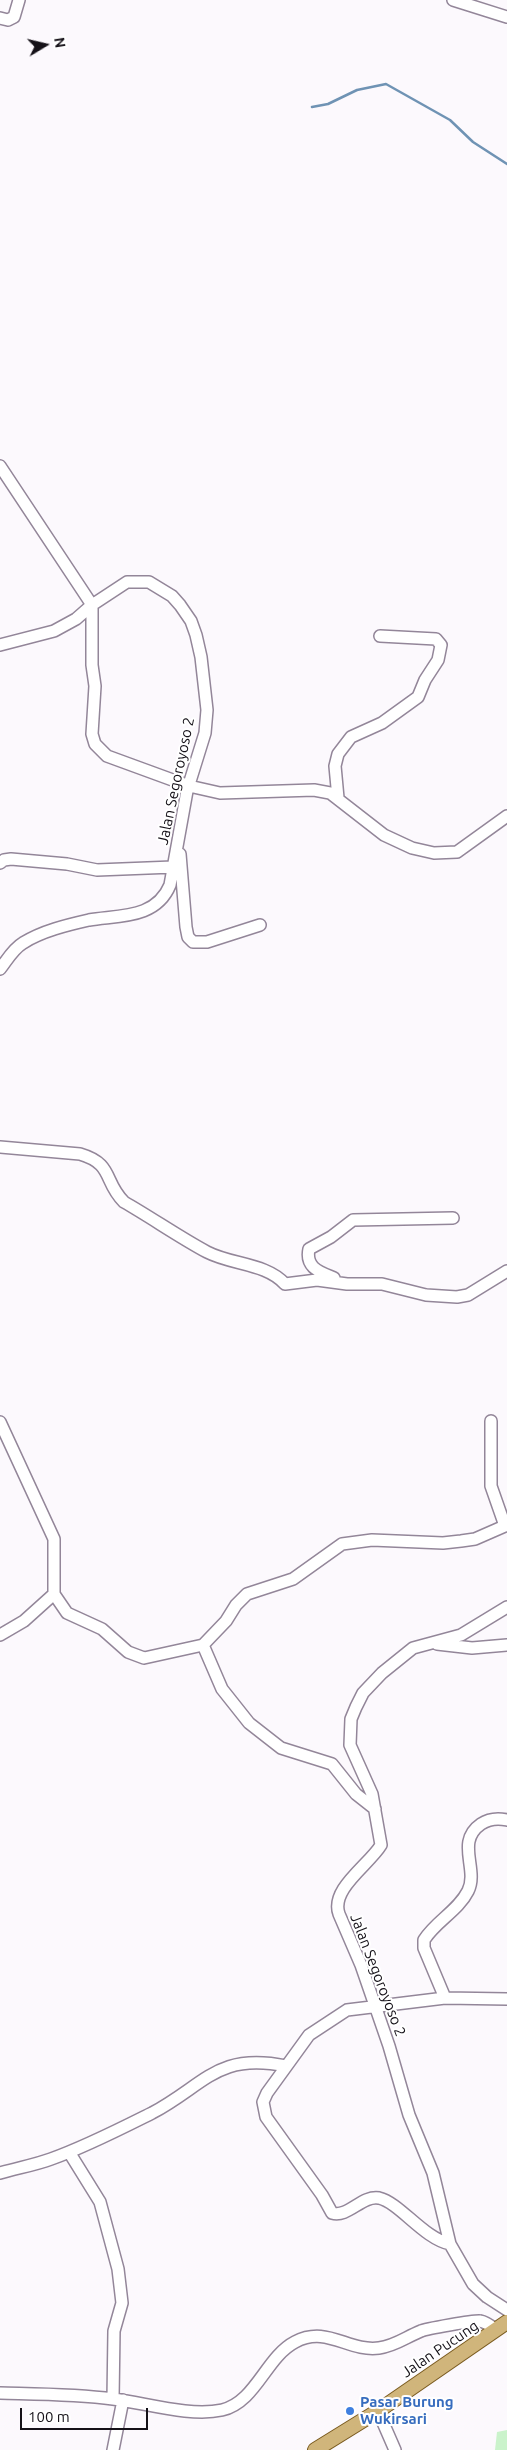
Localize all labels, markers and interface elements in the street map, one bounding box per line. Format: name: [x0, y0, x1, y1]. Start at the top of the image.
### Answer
north arrow: [20, 20, 70, 70]
text: N: [51, 36, 69, 49]
street label: Jalan Segoroyoso 2: [154, 716, 198, 846]
street label: Jalan Segoroyoso 2: [346, 1911, 410, 2039]
street label: Jalan Pucung: [398, 2317, 482, 2381]
place label: Pasar Burung Wukirsari: [360, 2393, 454, 2428]
scale bar: [22, 2398, 150, 2430]
marker: Pasar Burung Wukirsari: [344, 2405, 356, 2417]
text: 100 m: [28, 2408, 70, 2425]

